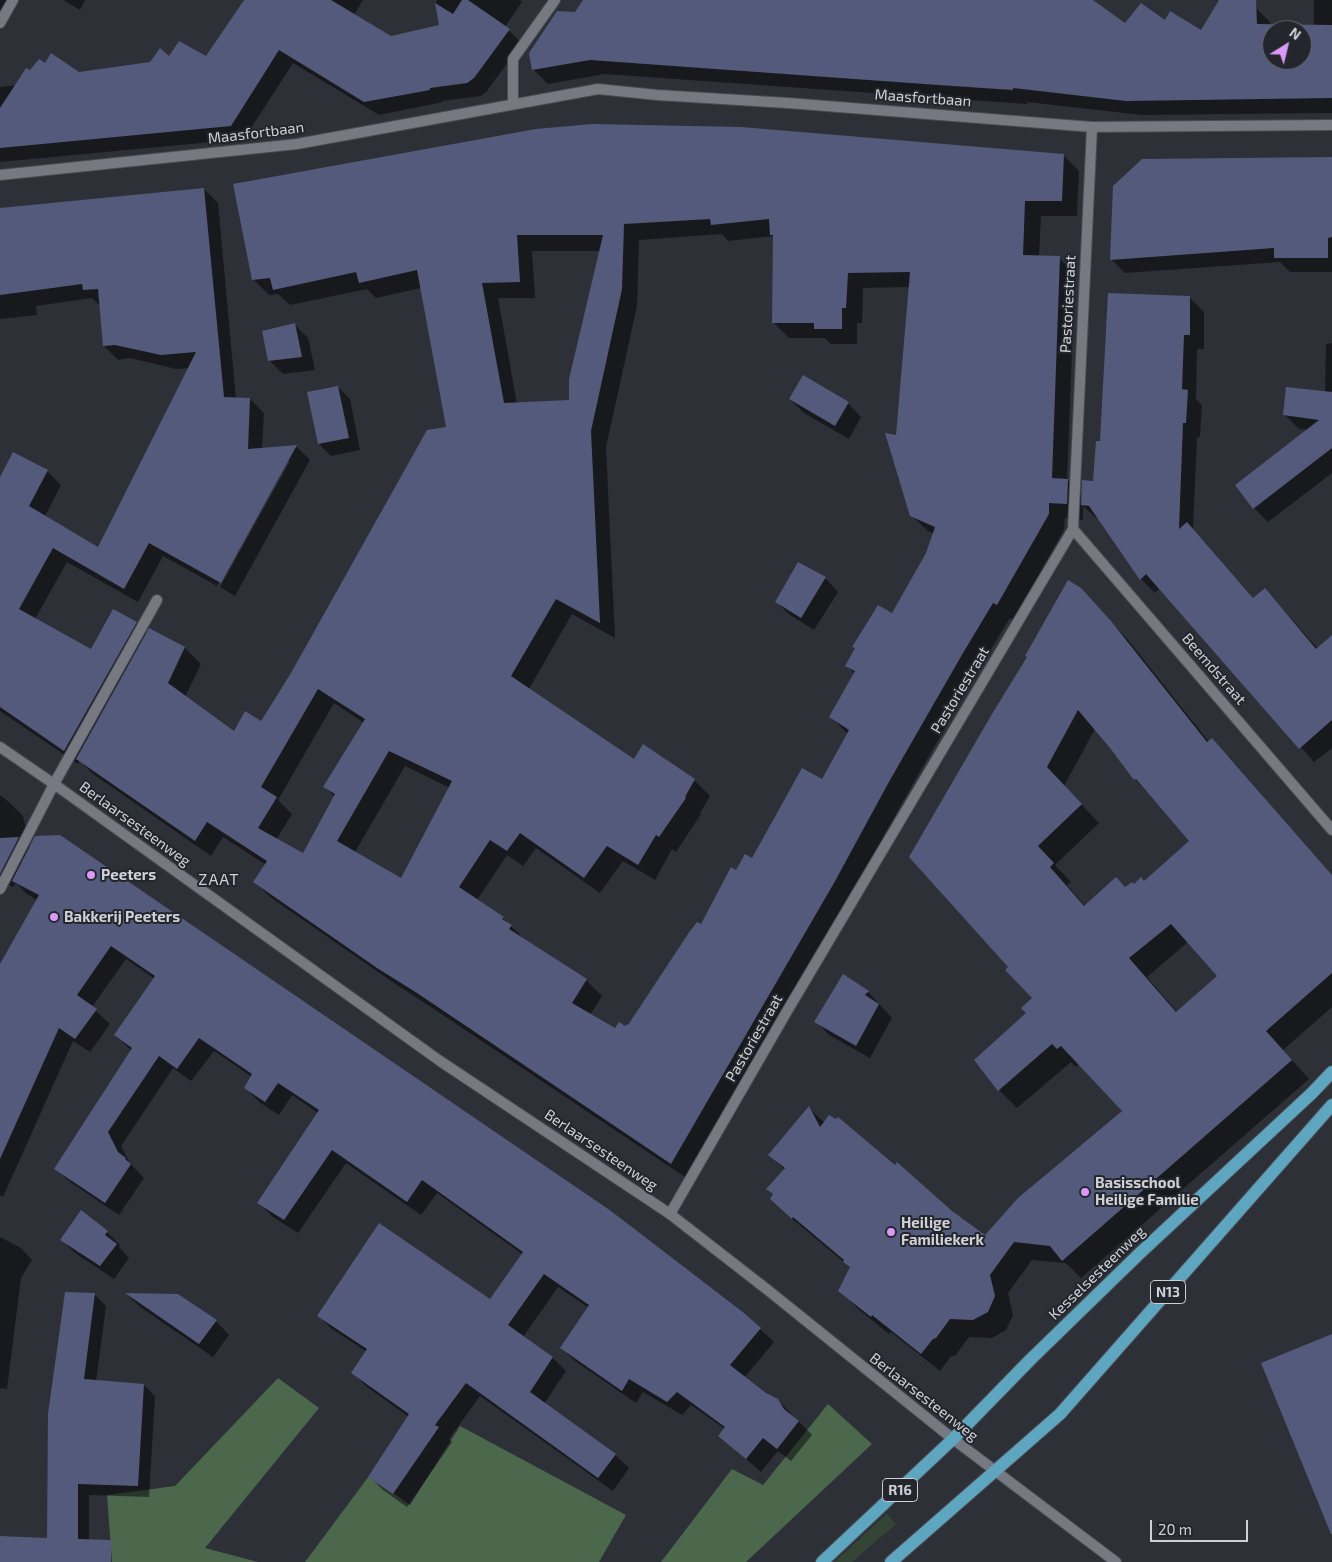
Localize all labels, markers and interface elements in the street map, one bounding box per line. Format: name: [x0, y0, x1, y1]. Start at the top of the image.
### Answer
north arrow: [1262, 20, 1312, 70]
text: N: [1286, 23, 1305, 43]
street label: Maasfortbaan: [874, 86, 972, 110]
street label: Maasfortbaan: [207, 118, 305, 148]
street label: Pastoriestraat: [1056, 254, 1080, 354]
street label: Beemdstraat: [1178, 630, 1250, 708]
street label: Pastoriestraat: [927, 643, 993, 737]
street label: Berlaarsesteenweg: [76, 778, 194, 870]
place label: Peeters: [101, 866, 156, 884]
marker: Peeters: [85, 869, 97, 881]
district label: ZAAT: [198, 870, 240, 890]
place label: Bakkerij Peeters: [64, 908, 180, 926]
marker: Bakkerij Peeters: [48, 911, 60, 923]
street label: Pastoriestraat: [722, 991, 786, 1085]
street label: Berlaarsesteenweg: [541, 1105, 661, 1195]
place label: Basisschool Heilige Familie: [1095, 1174, 1199, 1209]
marker: Basisschool Heilige Familie: [1079, 1186, 1091, 1198]
place label: Heilige Familiekerk: [901, 1214, 984, 1249]
street label: Kesselsesteenweg: [1045, 1222, 1149, 1324]
marker: Heilige Familiekerk: [885, 1226, 897, 1238]
road number: N13: [1150, 1280, 1186, 1304]
street label: Berlaarsesteenweg: [866, 1349, 982, 1445]
road number: R16: [882, 1478, 918, 1502]
scale bar: [1152, 1510, 1250, 1542]
text: 20 m: [1158, 1520, 1192, 1538]

